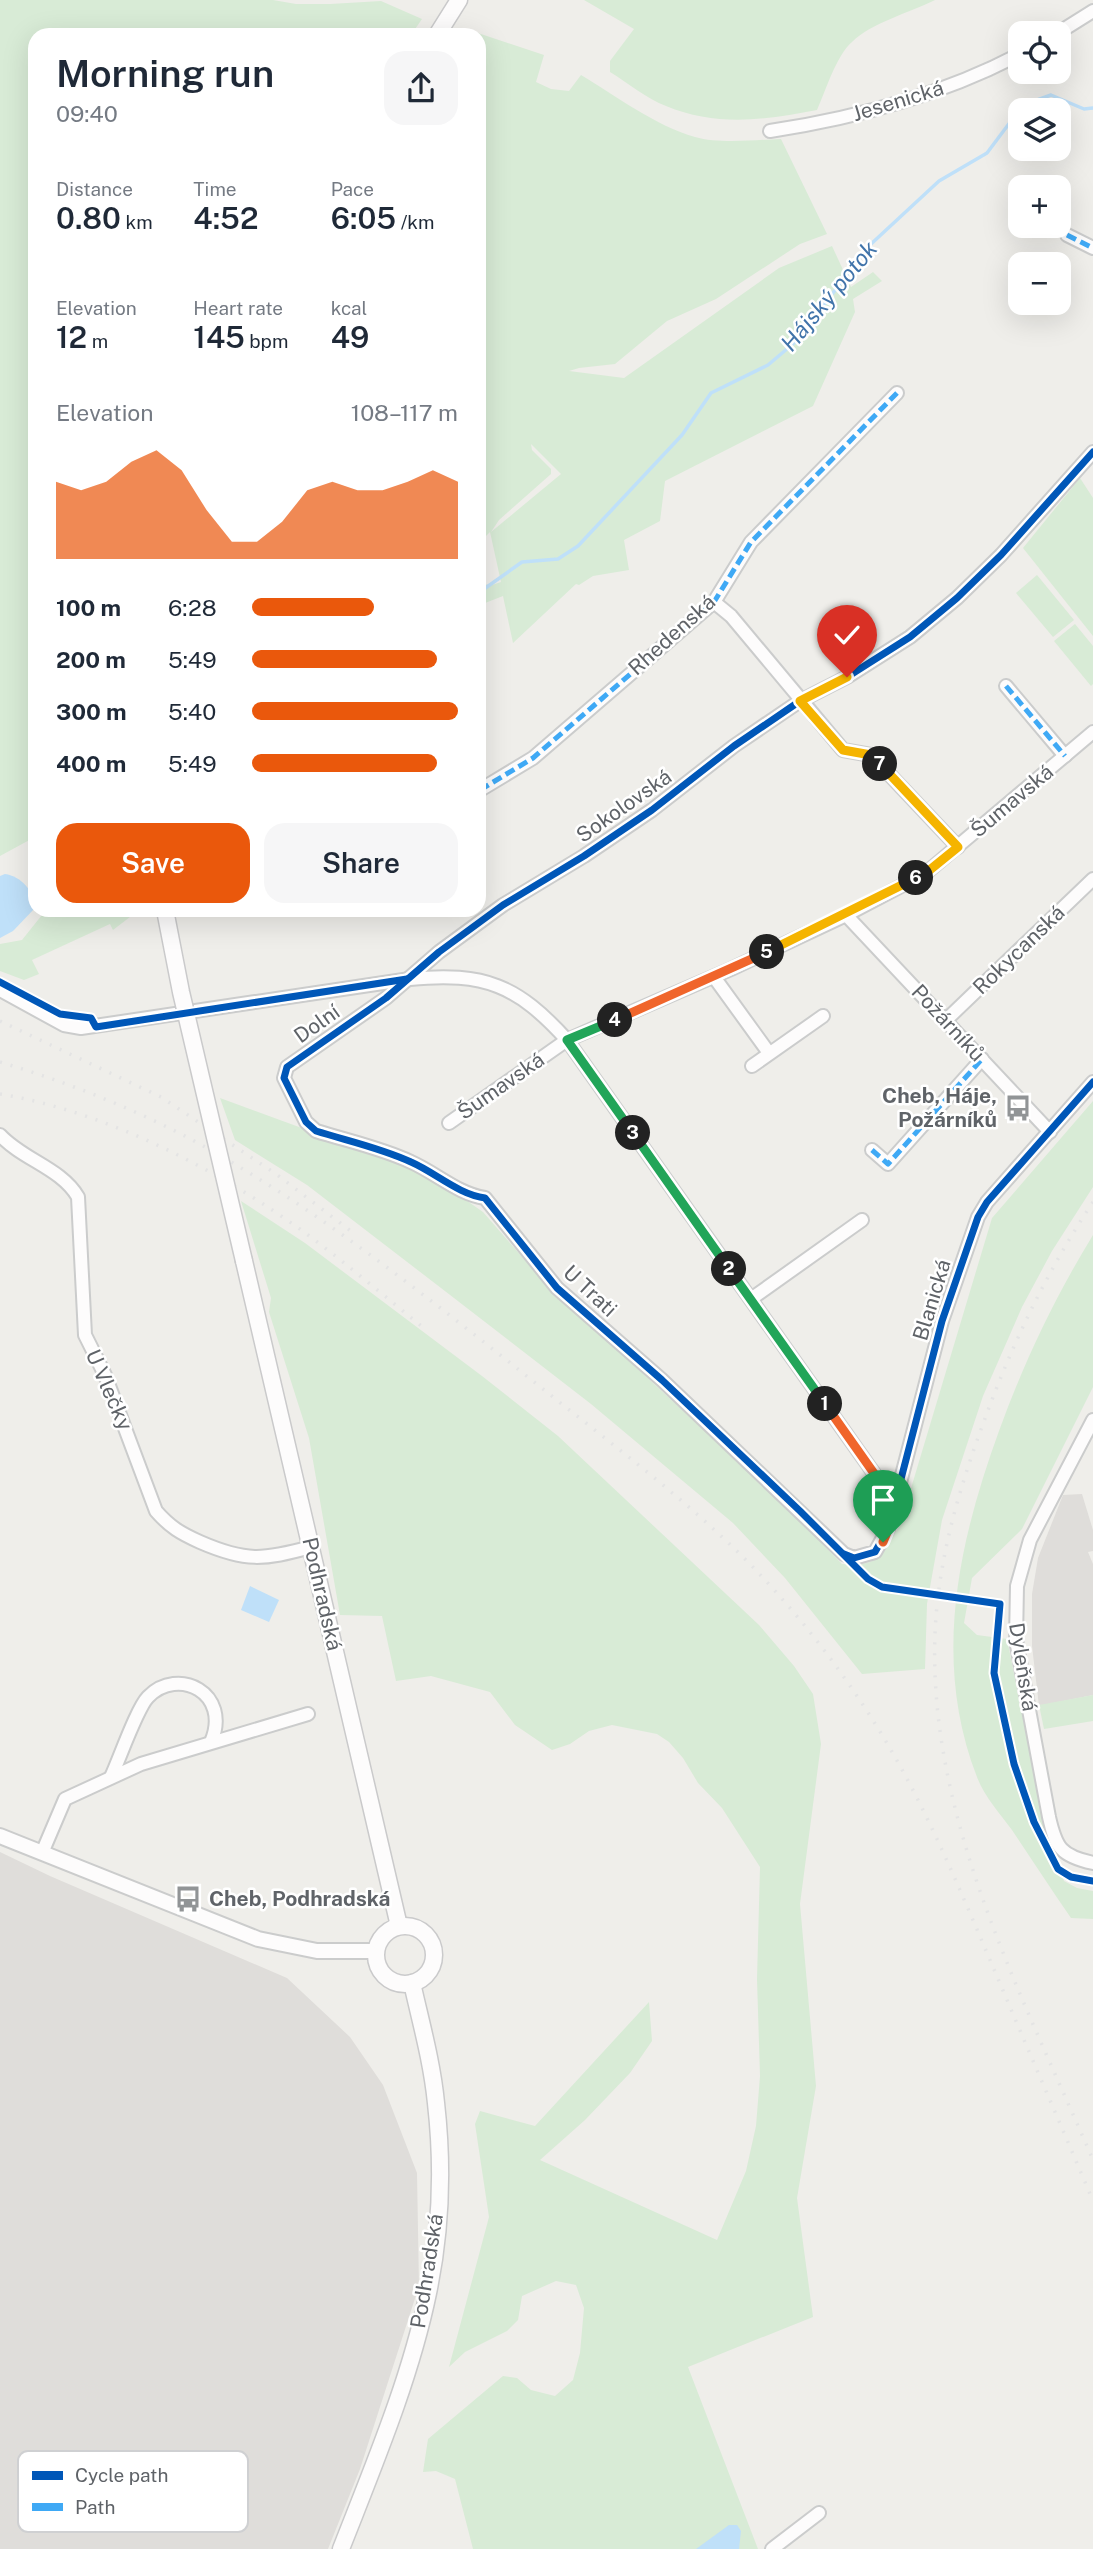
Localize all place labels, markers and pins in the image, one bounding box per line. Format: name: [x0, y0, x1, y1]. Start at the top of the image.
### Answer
pin: [817, 605, 877, 677]
pin: 7: [862, 746, 898, 782]
pin: 6: [898, 860, 934, 896]
pin: 5: [750, 934, 784, 970]
pin: 4: [598, 1002, 632, 1038]
place label: Cheb, Háje, Požárníků: [882, 1083, 997, 1132]
bus stop icon: Cheb, Háje, Požárníků: [1003, 1093, 1033, 1123]
pin: 3: [616, 1116, 650, 1150]
pin: 2: [712, 1252, 746, 1286]
pin: 1: [808, 1386, 842, 1422]
pin: [853, 1470, 913, 1542]
bus stop icon: Cheb, Podhradská: [173, 1884, 203, 1914]
place label: Cheb, Podhradská: [209, 1886, 390, 1911]

